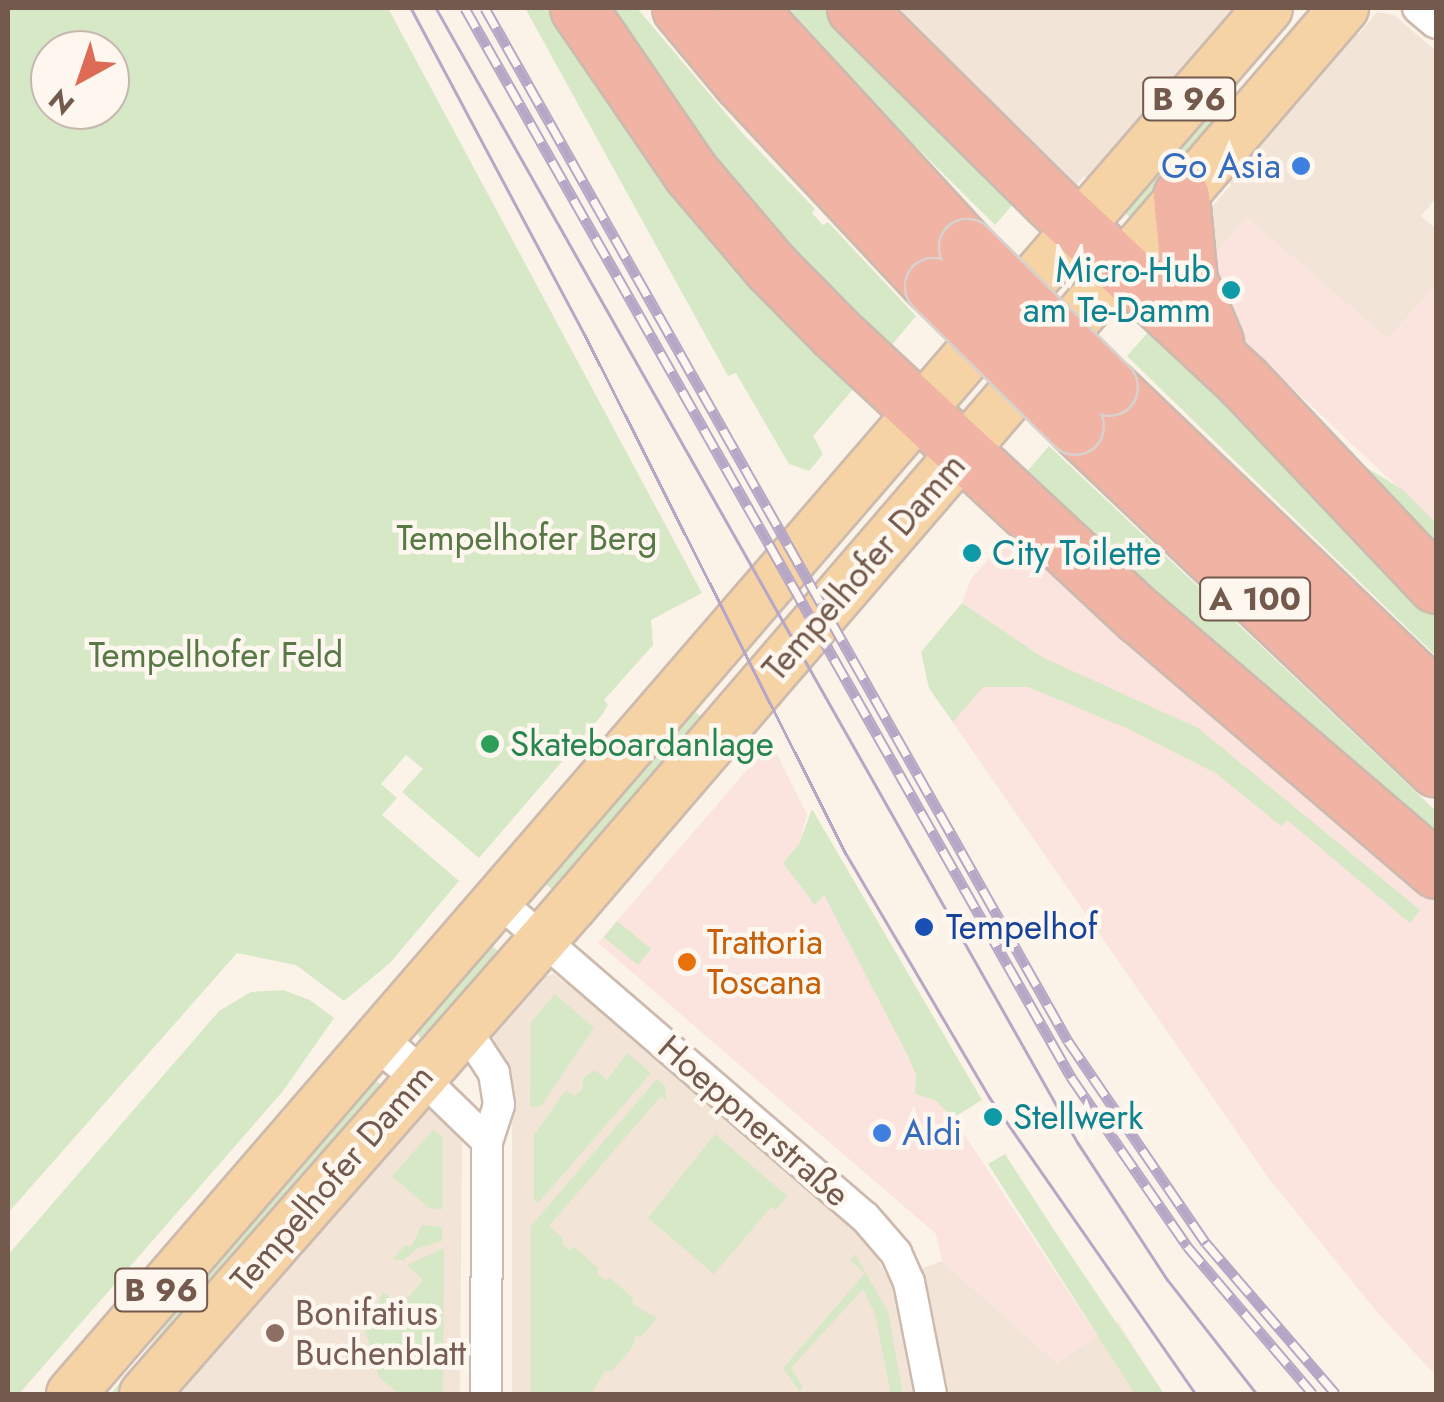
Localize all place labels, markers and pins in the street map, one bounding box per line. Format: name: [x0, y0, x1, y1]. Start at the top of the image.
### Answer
place label: Go Asia: [1161, 145, 1281, 187]
marker: Go Asia: [1290, 155, 1312, 177]
place label: Micro-Hub am Te-Damm: [1023, 249, 1211, 331]
marker: Micro-Hub am Te-Damm: [1220, 279, 1242, 301]
place label: City Toilette: [992, 532, 1161, 574]
marker: City Toilette: [961, 542, 983, 564]
place label: Skateboardanlage: [510, 723, 774, 765]
marker: Skateboardanlage: [479, 733, 501, 755]
place label: Tempelhof: [946, 906, 1098, 948]
marker: Tempelhof: [911, 914, 937, 940]
place label: Trattoria Toscana: [707, 921, 823, 1003]
marker: Trattoria Toscana: [676, 951, 698, 973]
place label: Stellwerk: [1013, 1096, 1143, 1138]
marker: Stellwerk: [982, 1106, 1004, 1128]
place label: Aldi: [902, 1112, 962, 1154]
marker: Aldi: [871, 1122, 893, 1144]
place label: Bonifatius Buchenblatt: [295, 1292, 466, 1374]
marker: Bonifatius Buchenblatt: [264, 1322, 286, 1344]

